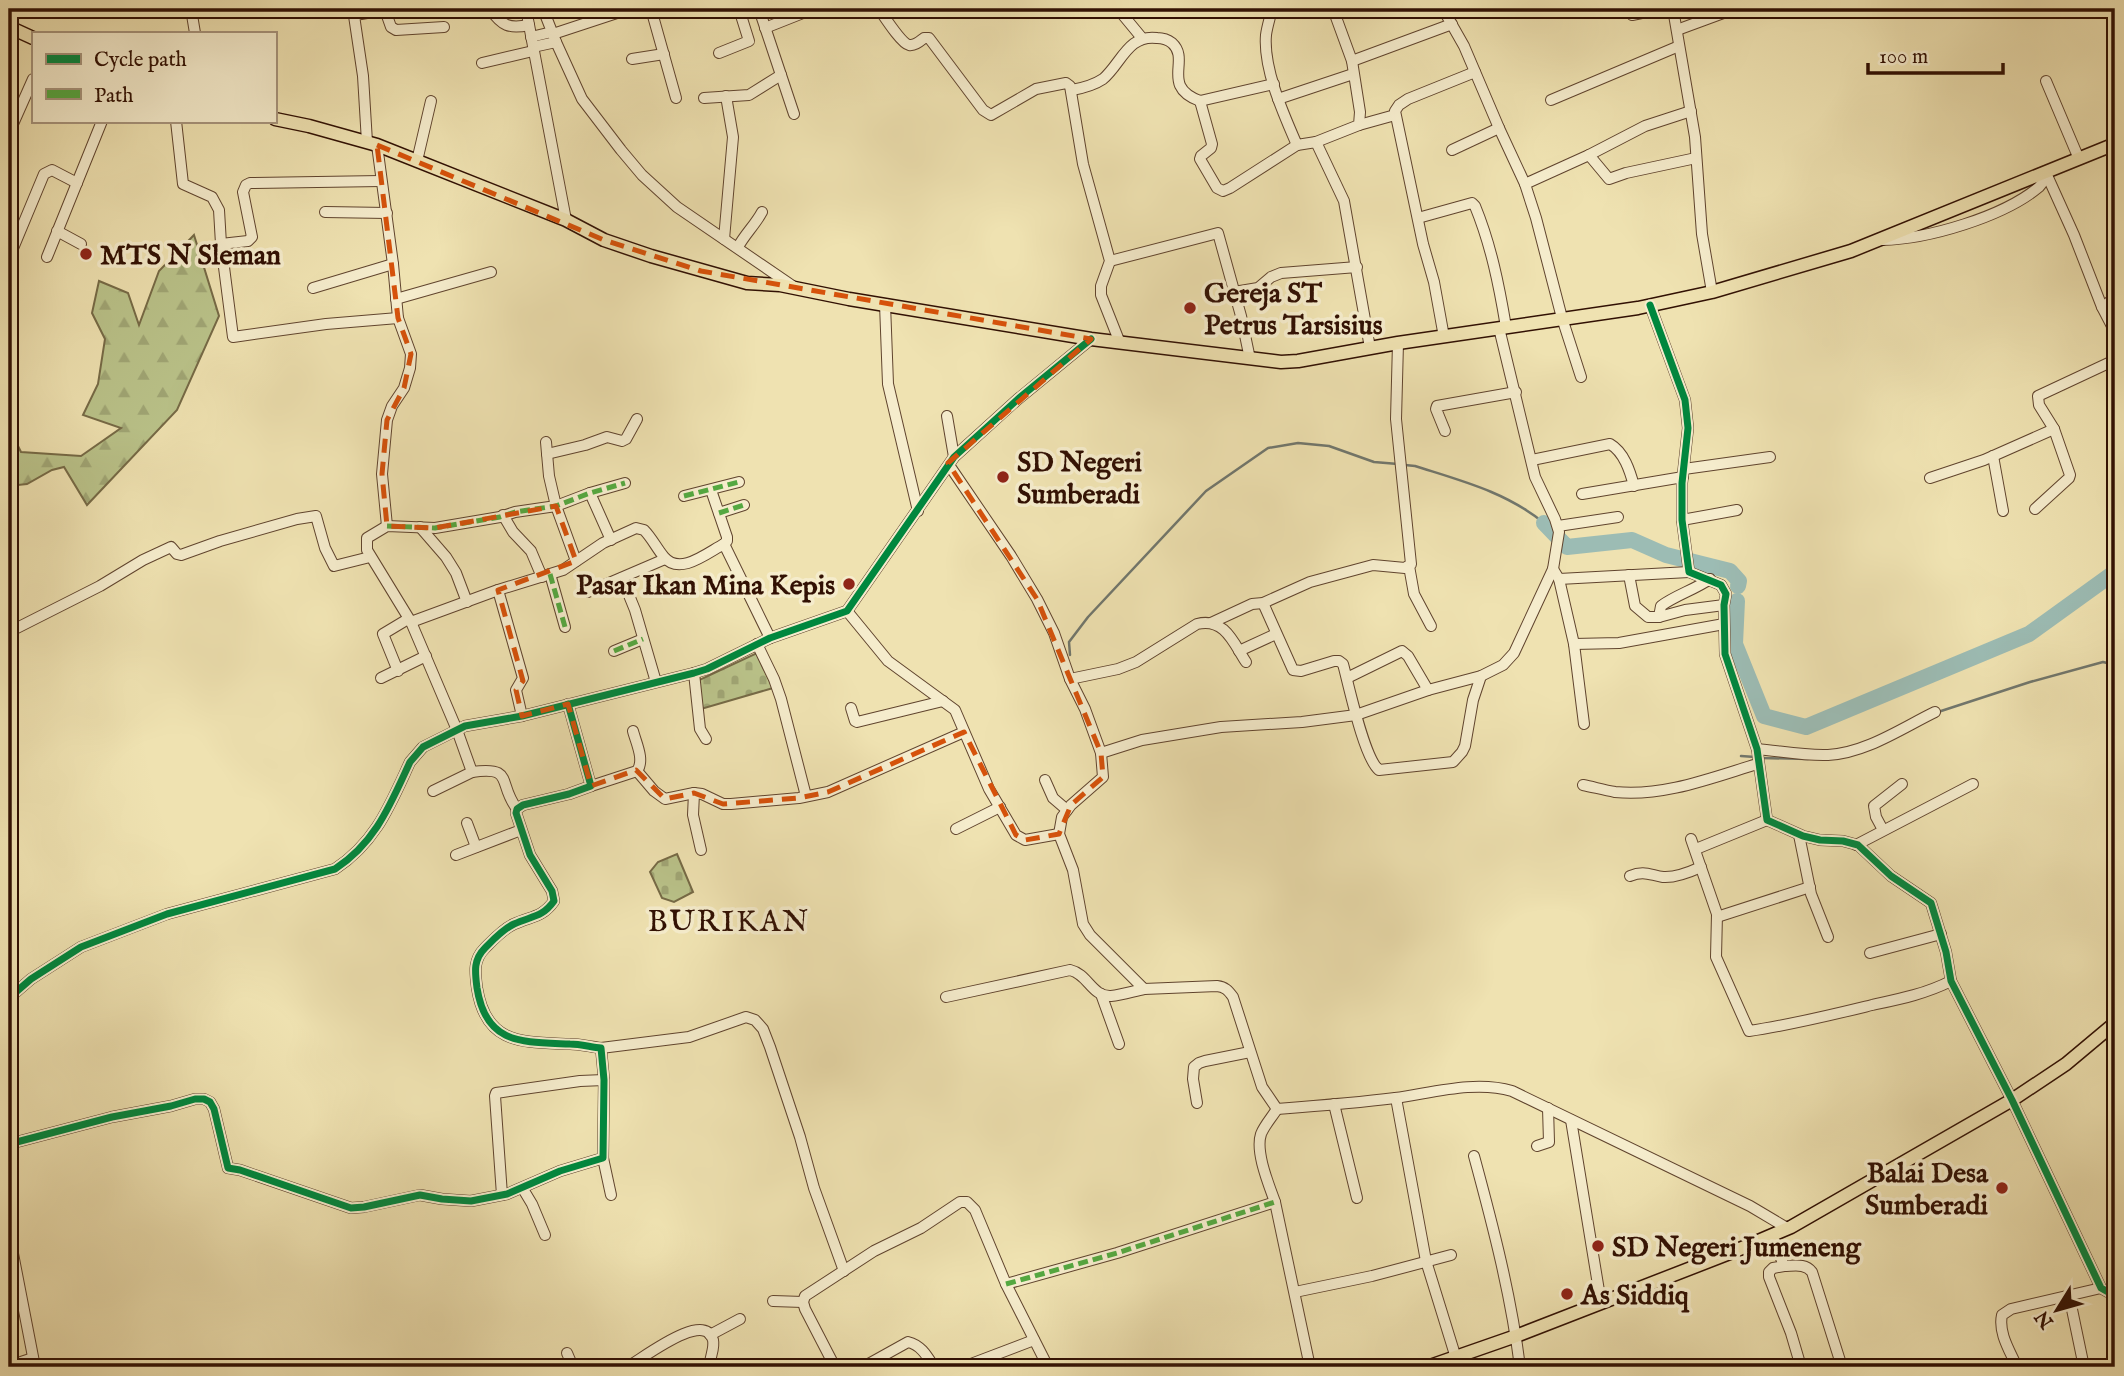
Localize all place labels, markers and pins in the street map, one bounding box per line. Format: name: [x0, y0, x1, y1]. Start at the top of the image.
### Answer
place label: MTS N Sleman: [100, 239, 281, 274]
marker: MTS N Sleman: [78, 246, 94, 262]
place label: Gereja ST Petrus Tarsisius: [1204, 277, 1383, 344]
marker: Gereja ST Petrus Tarsisius: [1182, 300, 1198, 316]
place label: SD Negeri Sumberadi: [1017, 446, 1143, 513]
marker: SD Negeri Sumberadi: [995, 469, 1011, 485]
place label: Pasar Ikan Mina Kepis: [576, 569, 835, 604]
marker: Pasar Ikan Mina Kepis: [841, 576, 857, 592]
place label: Balai Desa Sumberadi: [1865, 1157, 1989, 1224]
marker: Balai Desa Sumberadi: [1994, 1180, 2010, 1196]
place label: SD Negeri Jumeneng: [1612, 1231, 1861, 1266]
marker: SD Negeri Jumeneng: [1590, 1238, 1606, 1254]
place label: As Siddiq: [1580, 1279, 1690, 1314]
marker: As Siddiq: [1559, 1286, 1575, 1302]

